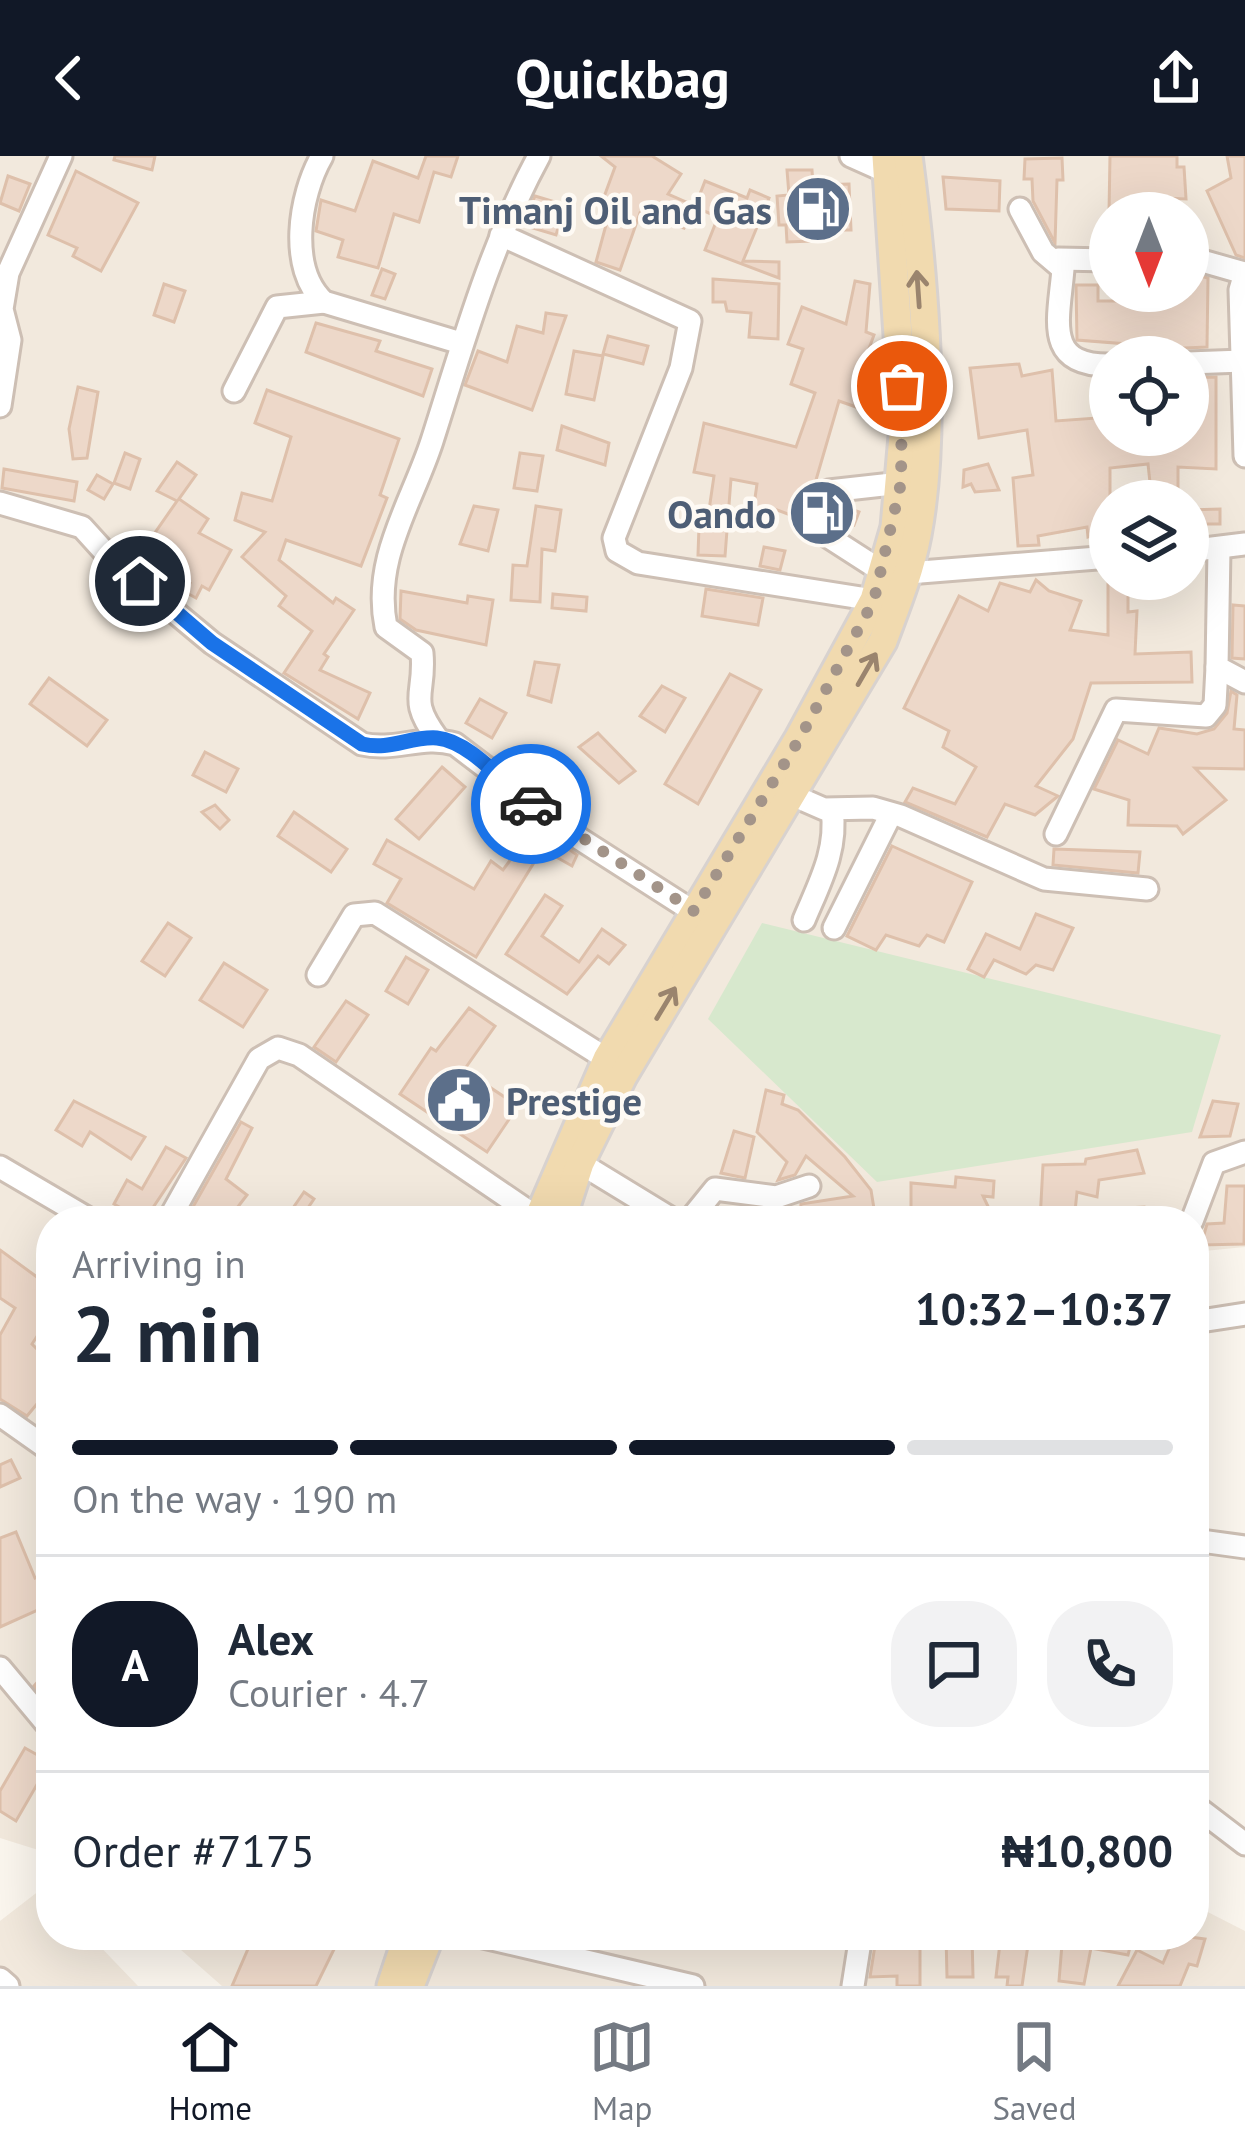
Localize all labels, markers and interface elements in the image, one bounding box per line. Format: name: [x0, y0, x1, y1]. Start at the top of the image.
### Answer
text: Quickbag: [515, 43, 730, 113]
icon: back: [36, 45, 102, 111]
icon: share: [1143, 45, 1209, 111]
fuel station icon: Timanj Oil and Gas: [783, 174, 853, 244]
place label: Timanj Oil and Gas: [459, 184, 772, 235]
north arrow: [1089, 192, 1209, 312]
map controls: [1089, 192, 1209, 600]
one-way arrow: [907, 270, 930, 309]
pin: [851, 335, 953, 437]
button: locate: [1089, 336, 1209, 456]
icon: bag: [869, 353, 935, 419]
fuel station icon: Oando: [787, 478, 857, 548]
button: layers: [1089, 480, 1209, 600]
place label: Oando: [667, 488, 776, 539]
pin: [89, 530, 191, 632]
icon: home: [107, 548, 173, 614]
one-way arrow: [855, 652, 879, 687]
courier: [471, 744, 591, 864]
icon: car: [498, 771, 564, 837]
one-way arrow: [655, 986, 679, 1021]
public building icon: Prestige: [424, 1065, 494, 1135]
place label: Prestige: [506, 1075, 642, 1126]
text: Arriving in: [72, 1238, 246, 1289]
text: 10:32–10:37: [915, 1279, 1173, 1337]
text: 2 min: [72, 1283, 262, 1384]
text: On the way · 190 m: [72, 1473, 397, 1524]
button: chat: [891, 1601, 1017, 1727]
button: phone: [1047, 1601, 1173, 1727]
text: Alex: [228, 1609, 314, 1667]
text: A: [121, 1635, 149, 1693]
text: Courier · 4.7: [228, 1667, 430, 1718]
text: Order #7175: [72, 1821, 315, 1879]
text: ₦10,800: [1002, 1821, 1173, 1879]
tab: Home: [169, 2014, 252, 2129]
tab: Map: [589, 2014, 655, 2129]
tab: Saved: [992, 2014, 1076, 2129]

